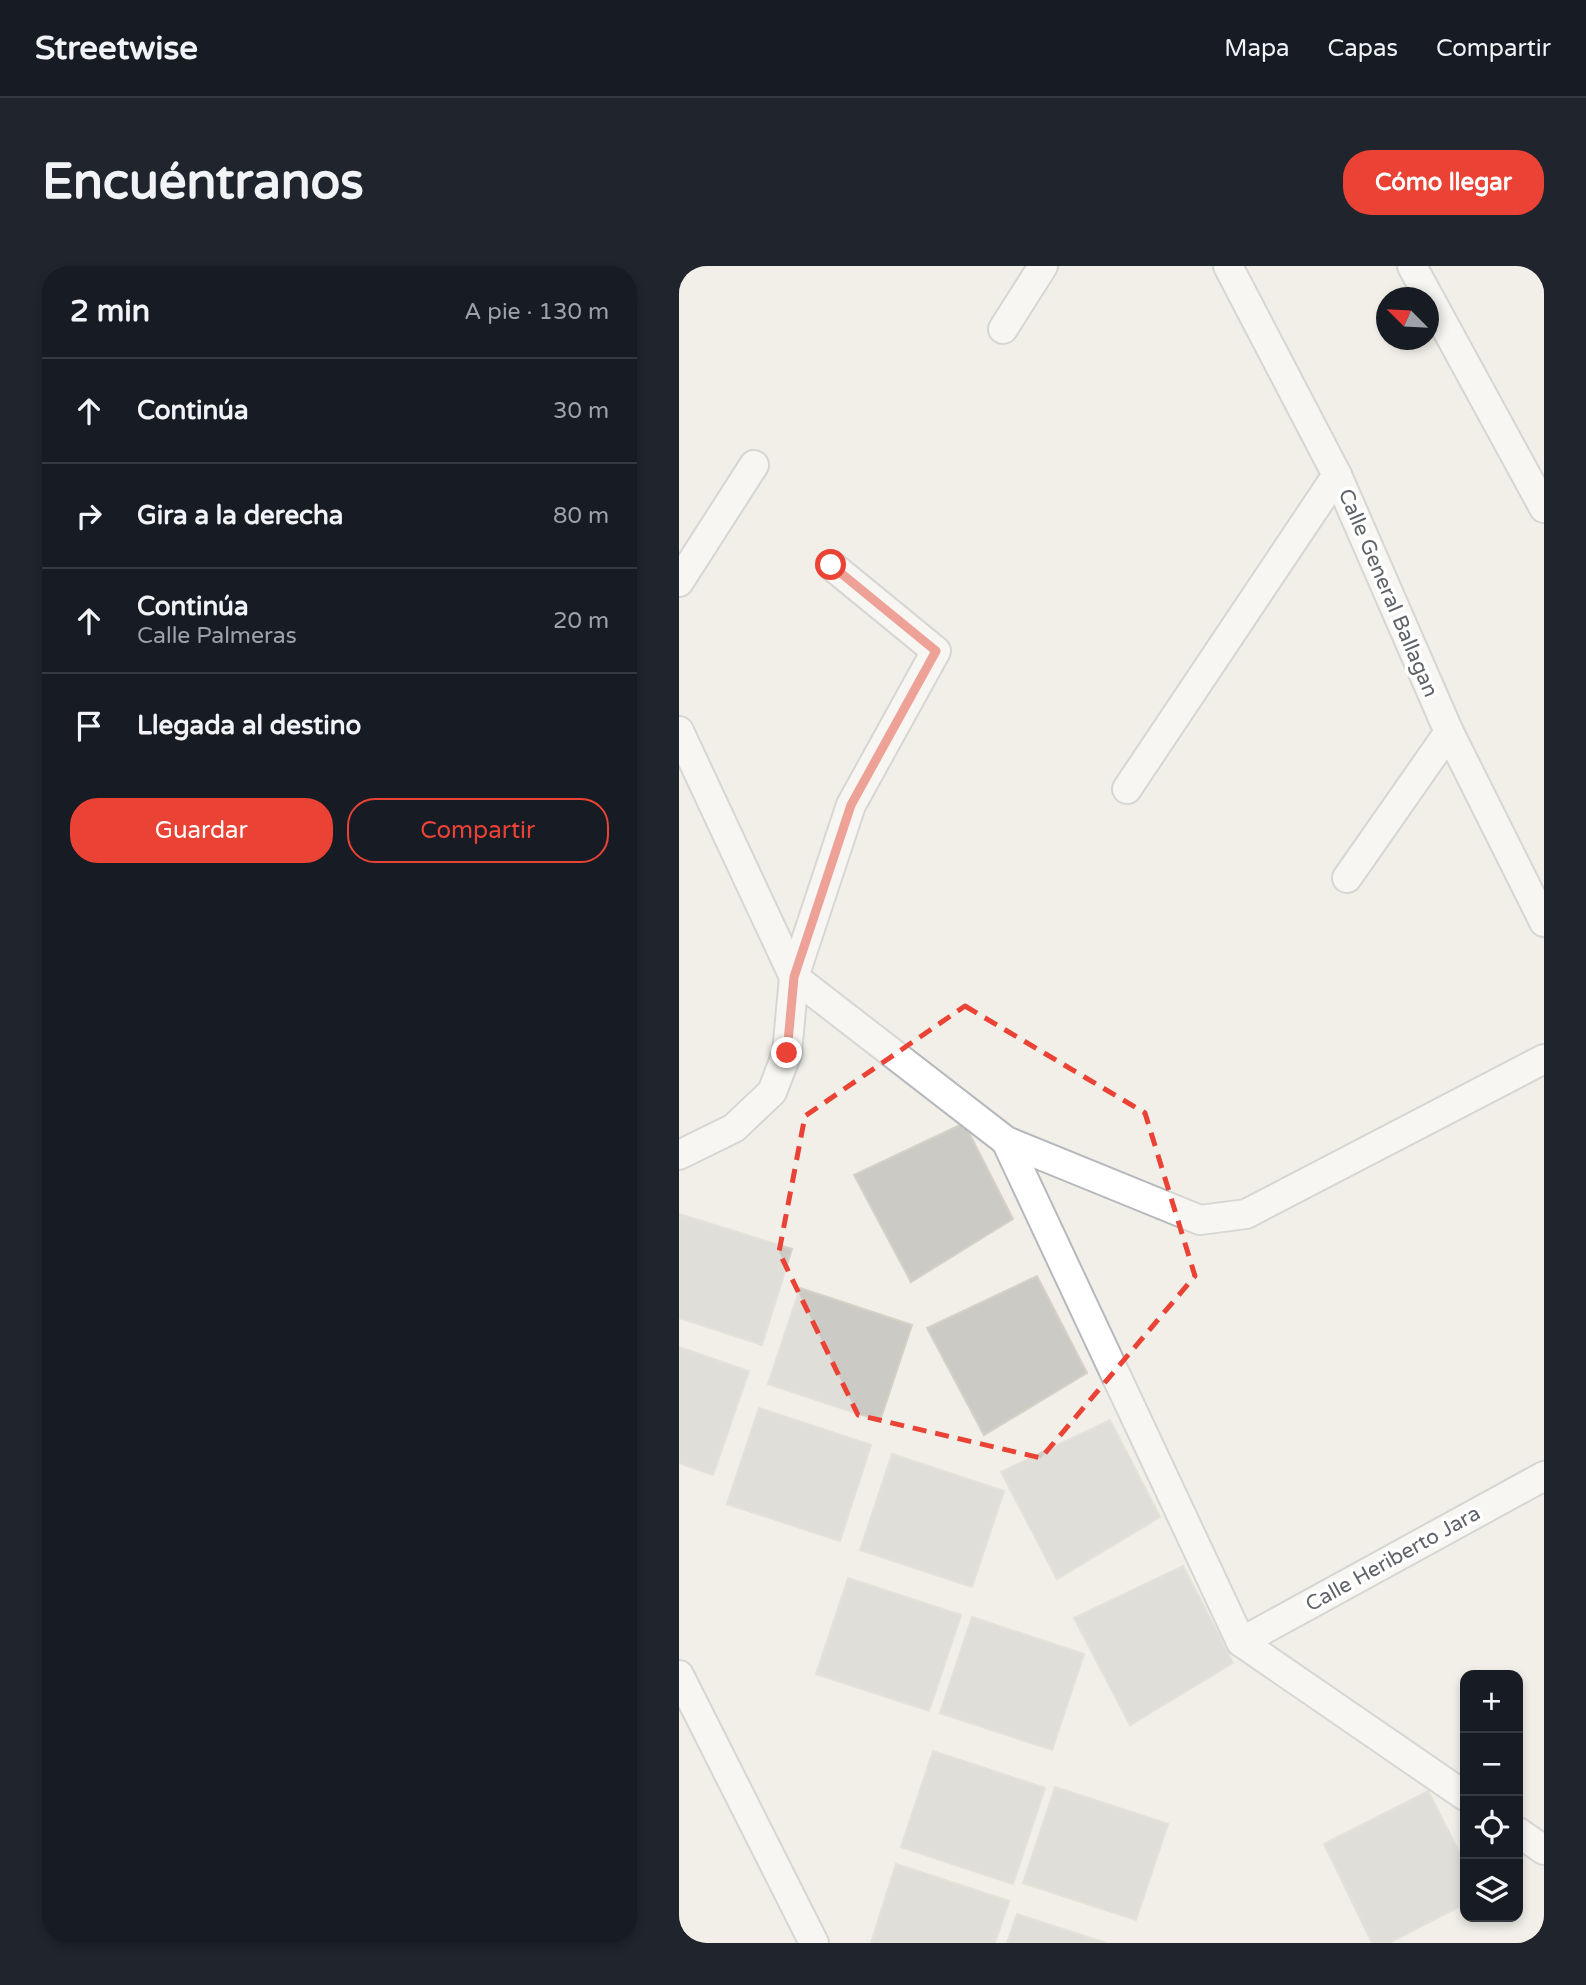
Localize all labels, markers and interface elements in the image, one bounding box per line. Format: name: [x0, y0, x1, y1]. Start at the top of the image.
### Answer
text: Streetwise: [35, 29, 198, 68]
text: Mapa: [1224, 34, 1290, 63]
text: Capas: [1328, 34, 1398, 63]
text: Compartir: [1436, 34, 1551, 63]
button: Cómo llegar: [1343, 150, 1544, 215]
text: Encuéntranos: [42, 153, 364, 212]
north arrow: [1376, 287, 1439, 350]
text: 2 min: [70, 293, 150, 330]
text: A pie · 130 m: [464, 298, 609, 326]
icon: ahead: [70, 392, 108, 430]
text: Continúa: [137, 395, 249, 426]
text: 30 m: [553, 397, 609, 425]
street label: Calle General Ballagan: [1333, 485, 1443, 701]
icon: right: [70, 497, 108, 535]
text: Gira a la derecha: [137, 500, 343, 531]
text: 80 m: [553, 502, 609, 530]
route start: [815, 549, 846, 580]
text: Continúa: [137, 591, 249, 622]
icon: ahead: [70, 602, 108, 640]
text: 20 m: [553, 607, 609, 635]
text: Calle Palmeras: [137, 622, 297, 650]
icon: arrive: [70, 707, 108, 745]
text: Llegada al destino: [137, 710, 361, 741]
button: Guardar: [70, 798, 333, 863]
button: Compartir: [347, 798, 609, 863]
route end: [771, 1037, 802, 1068]
street label: Calle Heriberto Jara: [1301, 1501, 1485, 1617]
map controls: [1460, 1670, 1523, 1922]
button: +: [1460, 1670, 1523, 1733]
button: −: [1460, 1733, 1523, 1796]
button: locate: [1460, 1796, 1523, 1859]
button: layers: [1460, 1859, 1523, 1922]

